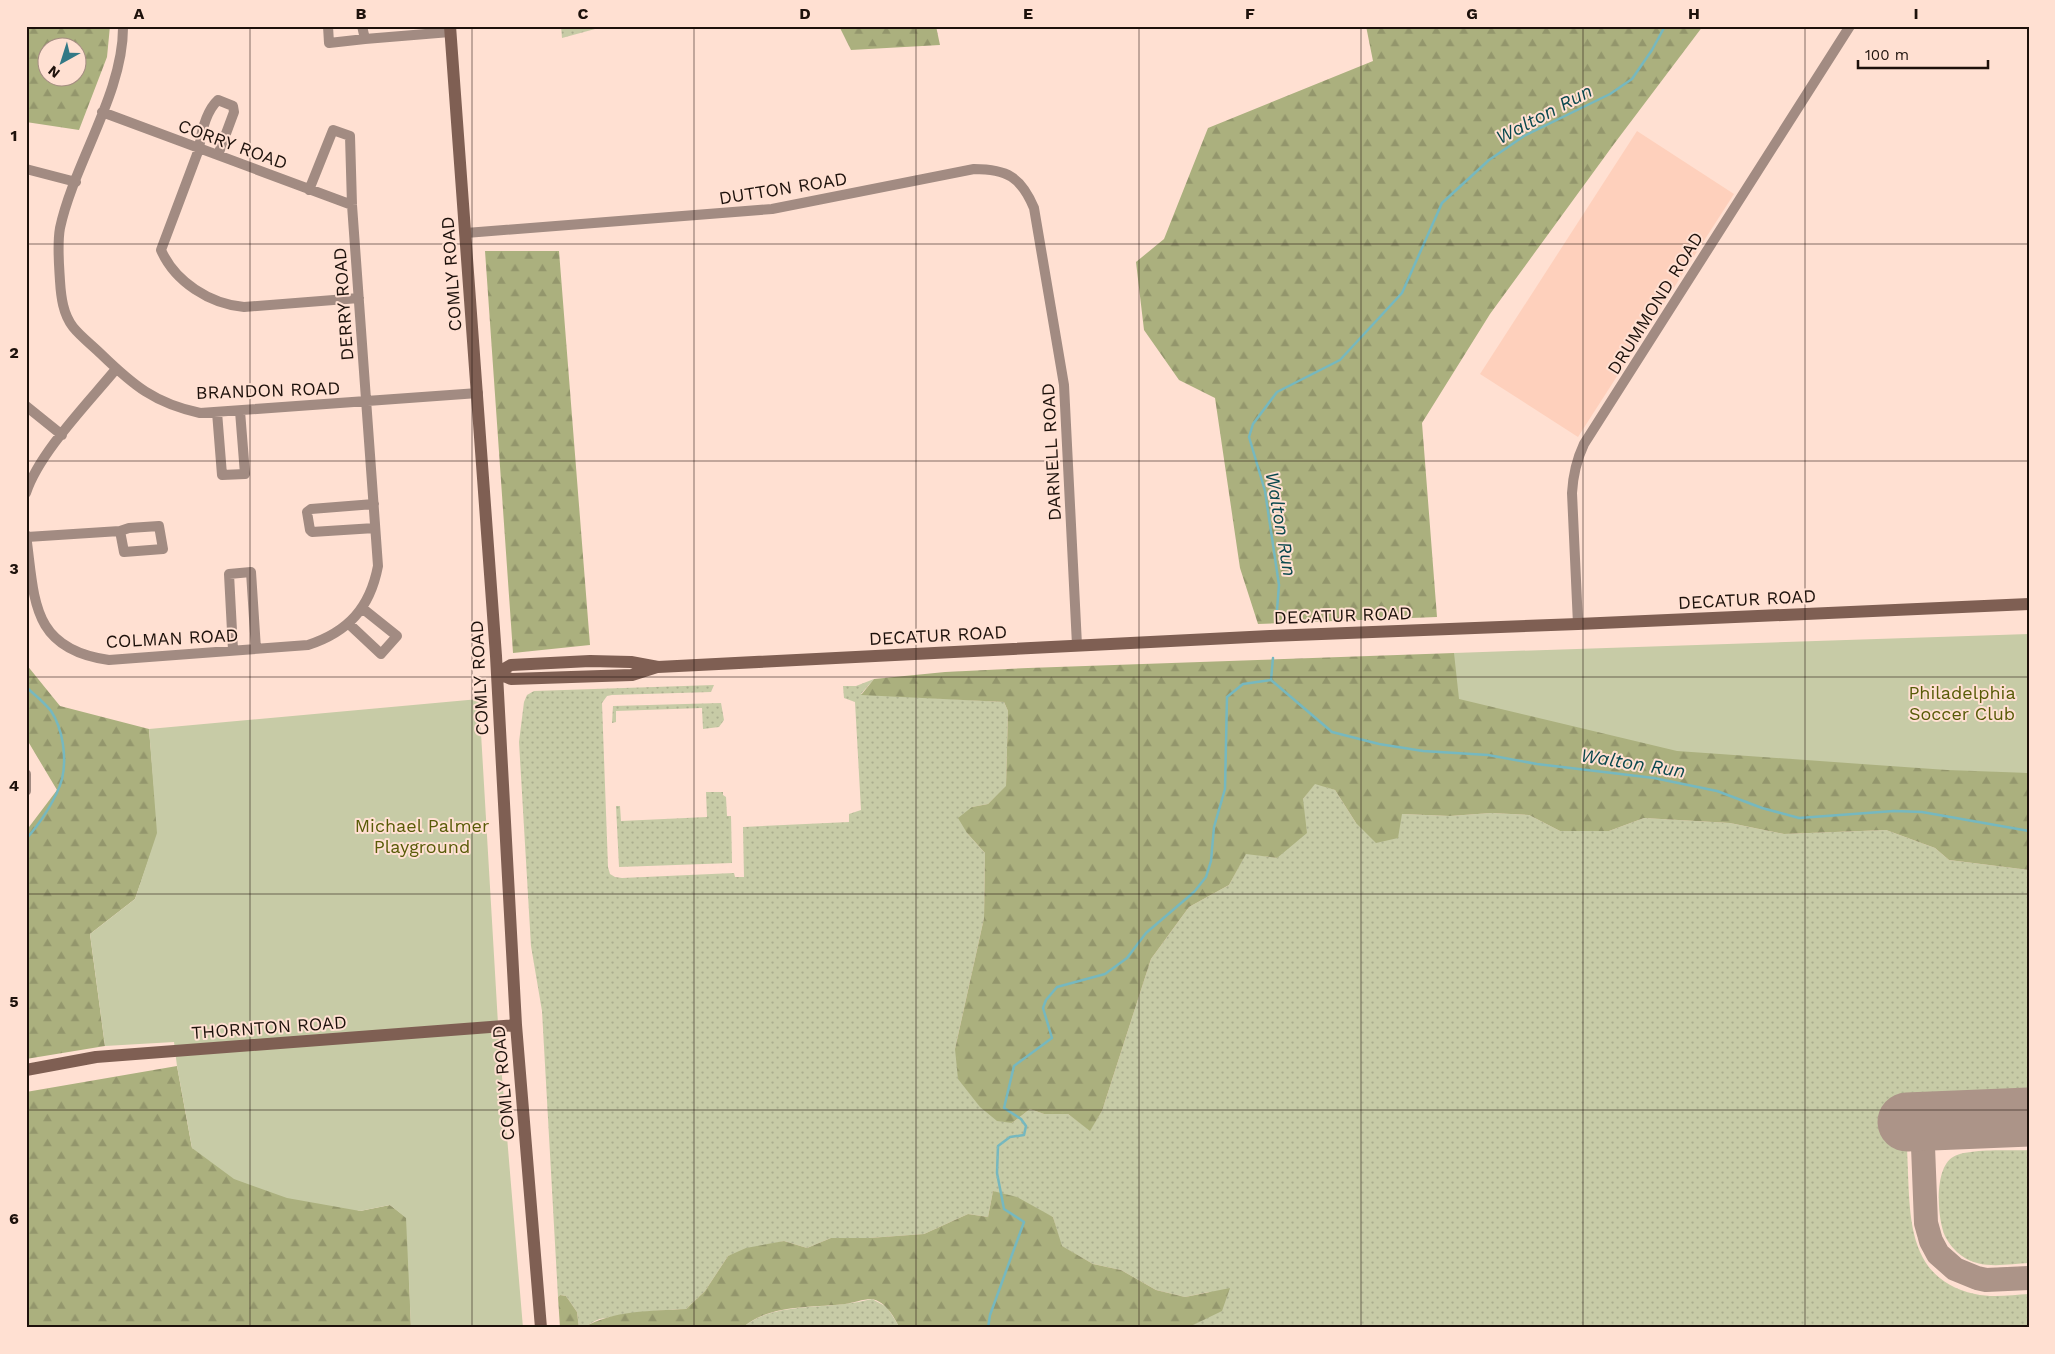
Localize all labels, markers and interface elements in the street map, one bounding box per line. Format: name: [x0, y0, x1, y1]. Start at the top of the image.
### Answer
text: A: [134, 4, 145, 23]
text: B: [356, 4, 367, 23]
text: C: [578, 4, 589, 23]
text: D: [799, 4, 811, 23]
text: E: [1023, 4, 1033, 23]
text: F: [1245, 4, 1255, 23]
text: G: [1466, 4, 1478, 23]
text: H: [1688, 4, 1700, 23]
text: I: [1913, 4, 1919, 23]
north arrow: [38, 38, 88, 88]
scale bar: [1858, 38, 1988, 70]
text: 100 m: [1865, 46, 1909, 64]
text: N: [45, 63, 63, 82]
water label: Walton Run: [1492, 79, 1596, 149]
street label: CORRY ROAD: [175, 114, 291, 174]
text: 1: [11, 126, 17, 145]
street label: DUTTON ROAD: [717, 167, 849, 209]
street label: COMLY ROAD: [437, 216, 465, 332]
street label: DRUMMOND ROAD: [1603, 228, 1707, 378]
street label: DERRY ROAD: [329, 247, 357, 361]
text: 2: [9, 343, 19, 362]
street label: BRANDON ROAD: [195, 377, 341, 403]
street label: DARNELL ROAD: [1037, 382, 1065, 522]
water label: Walton Run: [1260, 470, 1302, 578]
text: 3: [9, 559, 19, 578]
street label: DECATUR ROAD: [1677, 585, 1817, 613]
street label: DECATUR ROAD: [1274, 602, 1412, 628]
street label: COMLY ROAD: [465, 620, 493, 736]
street label: DECATUR ROAD: [868, 621, 1008, 649]
street label: COLMAN ROAD: [105, 624, 239, 652]
park label: Philadelphia Soccer Club: [1908, 682, 2016, 724]
water label: Walton Run: [1579, 743, 1687, 783]
text: 4: [9, 776, 19, 795]
park label: Michael Palmer Playground: [355, 815, 489, 857]
text: 5: [9, 992, 19, 1011]
street label: THORNTON ROAD: [191, 1011, 347, 1043]
street label: COMLY ROAD: [488, 1025, 518, 1141]
text: 6: [9, 1209, 19, 1228]

